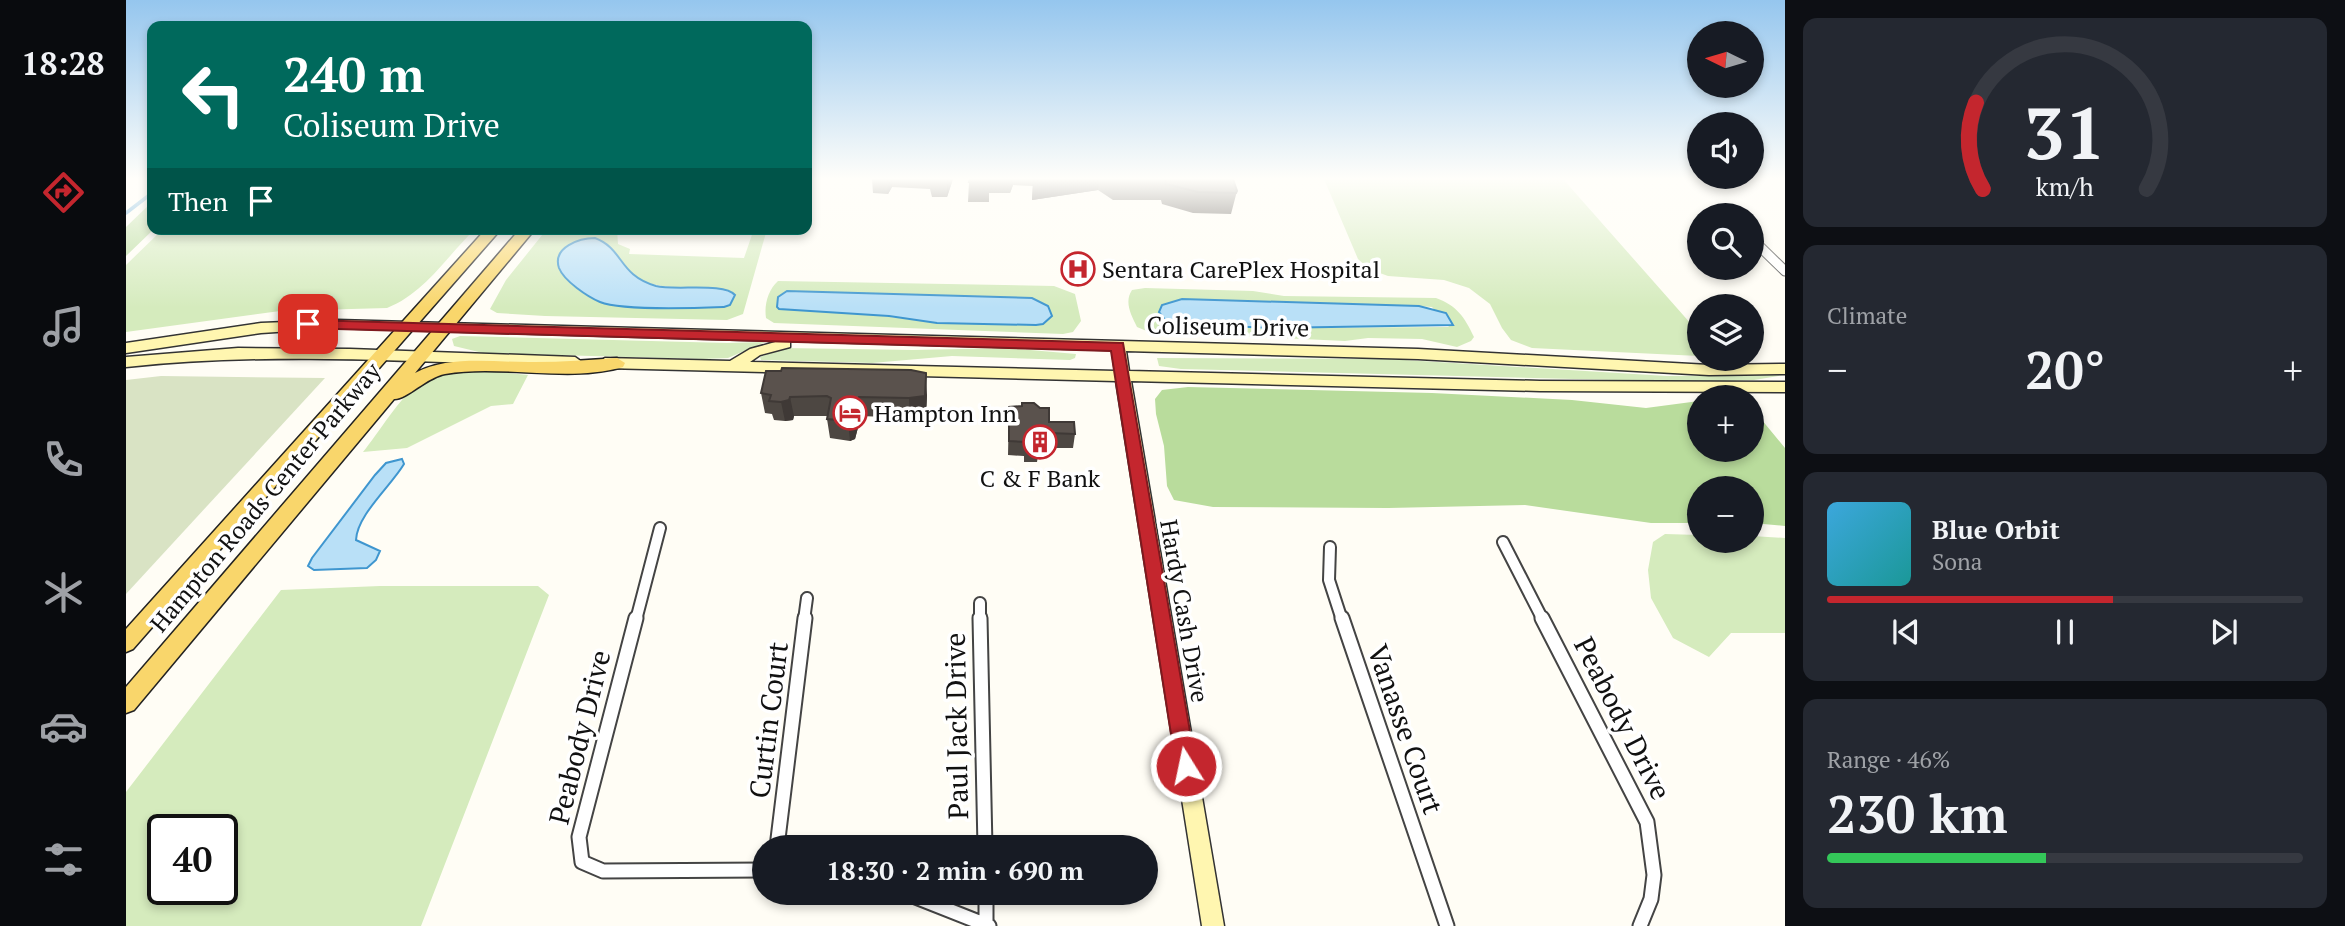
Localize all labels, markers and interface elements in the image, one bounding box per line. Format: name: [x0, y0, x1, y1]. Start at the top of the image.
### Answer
north arrow: [1687, 21, 1764, 98]
map controls: [1687, 21, 1764, 553]
text: 240 m: [283, 41, 425, 106]
text: 18:28: [21, 42, 105, 84]
icon: left: [168, 49, 259, 140]
text: 31: [2024, 83, 2106, 180]
text: Coliseum Drive: [283, 104, 500, 146]
button: sound: [1687, 112, 1764, 189]
icon: directions: [39, 168, 88, 217]
text: km/h: [2036, 169, 2094, 202]
icon: arrive: [242, 182, 280, 220]
text: Then: [168, 184, 228, 218]
button: search: [1687, 203, 1764, 280]
hospital icon: Sentara CarePlex Hospital: [1059, 250, 1097, 288]
place label: Sentara CarePlex Hospital: [1102, 253, 1380, 285]
pin: [278, 294, 338, 354]
button: layers: [1687, 294, 1764, 371]
text: Climate: [1827, 300, 1907, 331]
icon: music: [39, 302, 88, 351]
icon: arrive: [289, 305, 327, 343]
street label: Coliseum Drive: [1146, 309, 1310, 343]
text: 20°: [2025, 335, 2105, 404]
text: −: [1827, 345, 1847, 395]
text: +: [2283, 345, 2303, 395]
street label: Hampton Roads Center Parkway: [143, 355, 388, 638]
button: +: [1687, 385, 1764, 462]
hotel icon: Hampton Inn: [831, 394, 869, 432]
place label: Hampton Inn: [874, 397, 1017, 429]
building icon: C & F Bank: [1021, 423, 1059, 461]
icon: phone: [39, 435, 88, 484]
place label: C & F Bank: [980, 462, 1101, 494]
button: −: [1687, 476, 1764, 553]
text: Blue Orbit: [1932, 512, 2060, 546]
street label: Hardy Cash Drive: [1153, 517, 1217, 705]
text: Sona: [1932, 546, 1982, 577]
icon: climate: [39, 568, 88, 617]
icon: previous: [1887, 613, 1925, 651]
icon: pause: [2046, 613, 2084, 651]
icon: next: [2205, 613, 2243, 651]
street label: Peabody Drive: [1566, 630, 1680, 806]
street label: Paul Jack Drive: [936, 632, 976, 820]
street label: Curtin Court: [740, 639, 796, 800]
street label: Vanasse Court: [1360, 639, 1453, 819]
street label: Peabody Drive: [540, 646, 618, 828]
icon: car: [39, 702, 88, 751]
position arrow: [1149, 729, 1223, 803]
text: Range · 46%: [1827, 744, 1950, 775]
text: 230 km: [1827, 779, 2008, 848]
speed limit sign: 40: [147, 814, 238, 905]
icon: filters: [39, 835, 88, 884]
text: 18:30 · 2 min · 690 m: [826, 853, 1084, 887]

